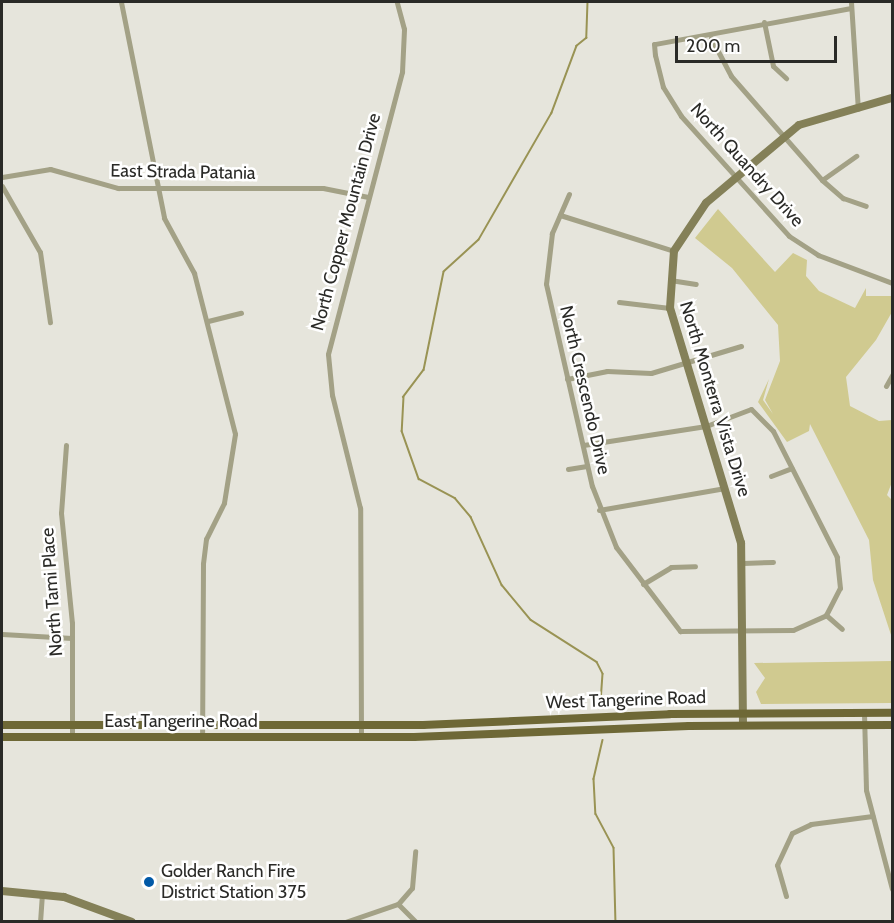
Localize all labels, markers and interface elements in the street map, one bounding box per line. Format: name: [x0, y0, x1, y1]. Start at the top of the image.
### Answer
scale bar: [678, 24, 840, 62]
text: 200 m: [686, 35, 740, 57]
street label: North Quandry Drive: [686, 99, 808, 231]
street label: North Copper Mountain Drive: [307, 111, 385, 333]
street label: East Strada Patania: [110, 160, 256, 184]
street label: North Monterra Vista Drive: [675, 299, 755, 499]
street label: North Crescendo Drive: [555, 303, 615, 477]
street label: North Tami Place: [37, 527, 67, 657]
street label: West Tangerine Road: [545, 686, 707, 714]
street label: East Tangerine Road: [104, 710, 258, 732]
place label: Golder Ranch Fire District Station 375: [161, 861, 306, 904]
marker: Golder Ranch Fire District Station 375: [142, 875, 156, 889]

